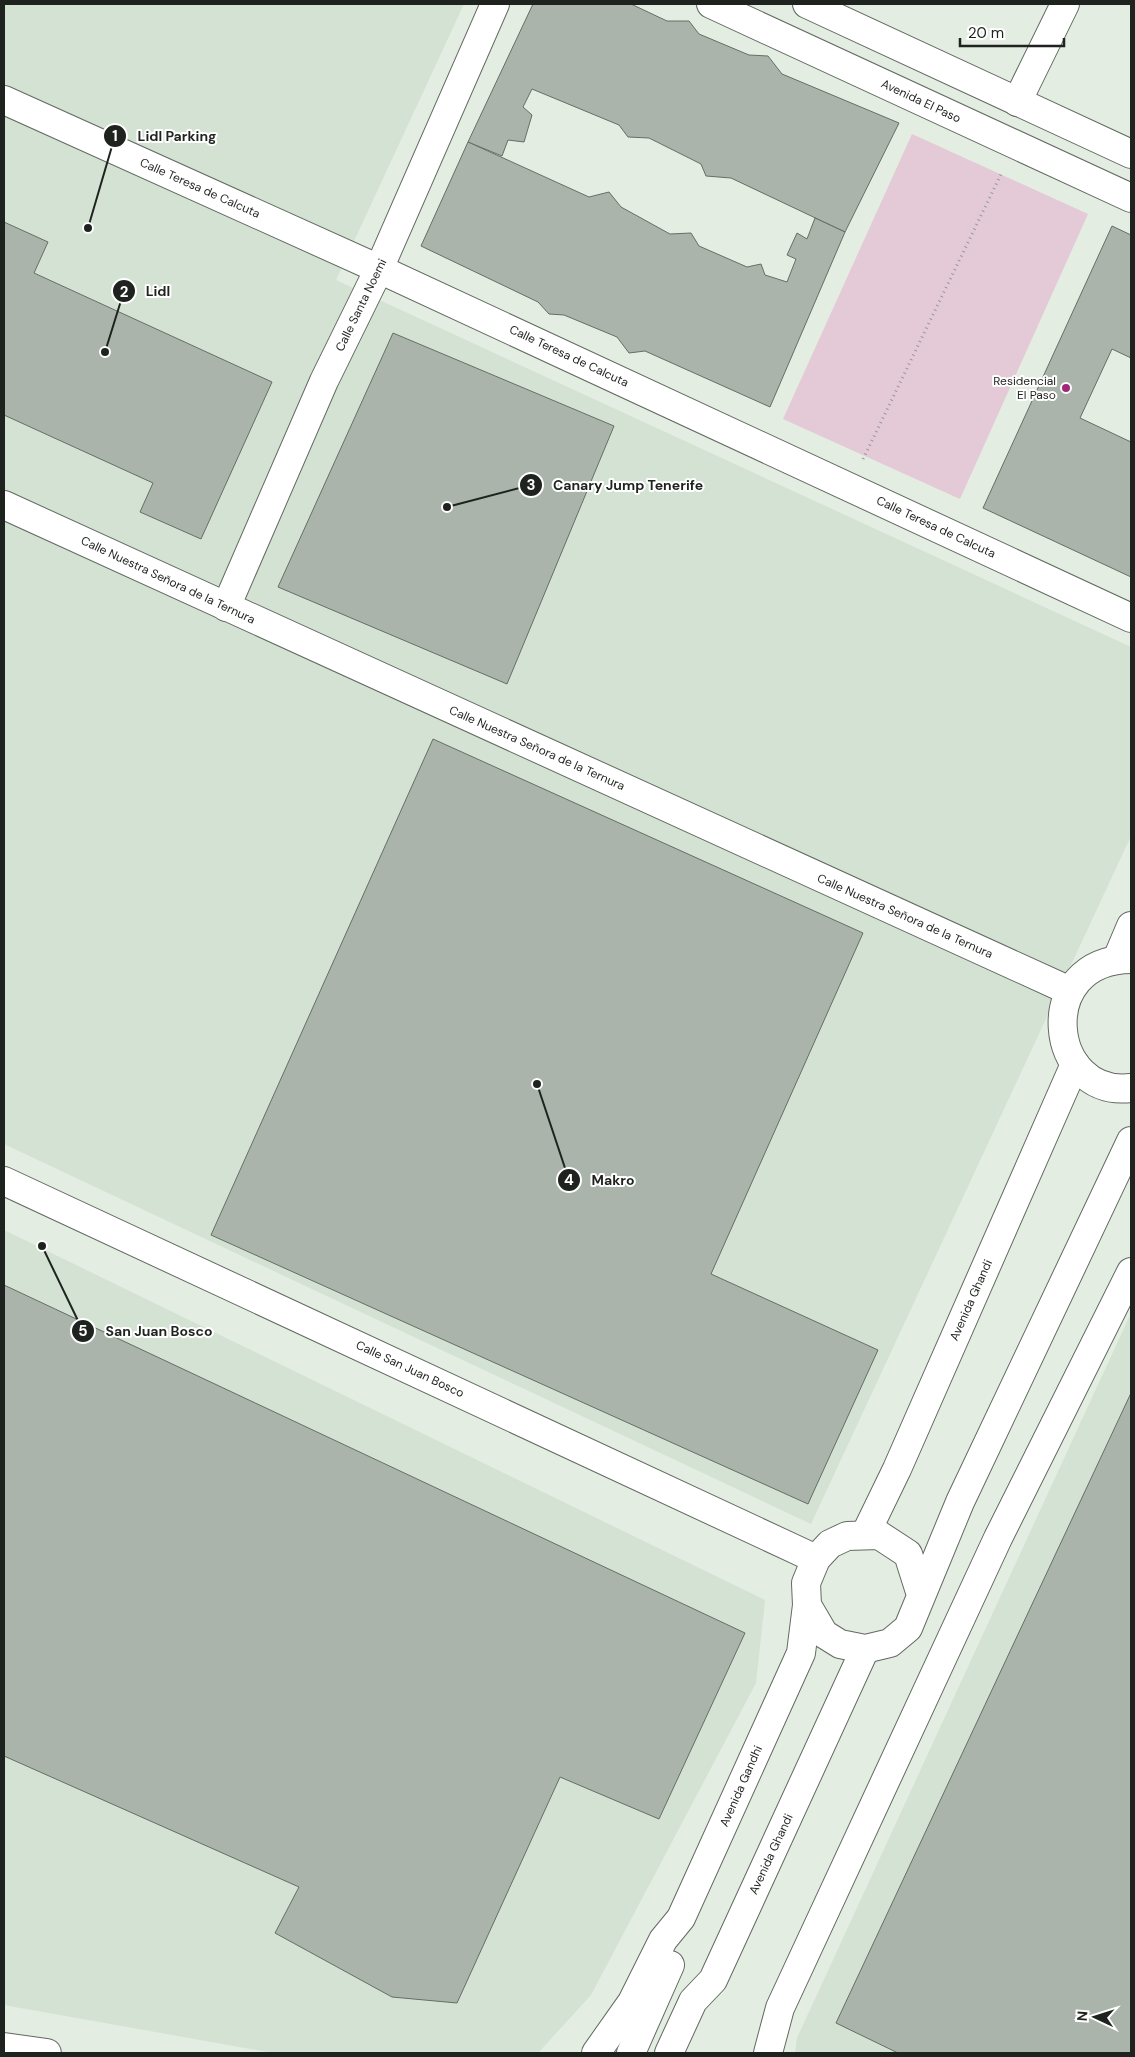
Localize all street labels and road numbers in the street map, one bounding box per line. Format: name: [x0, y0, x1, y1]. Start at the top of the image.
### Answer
street label: Avenida El Paso: [879, 76, 963, 126]
street label: Calle Teresa de Calcuta: [137, 154, 263, 222]
street label: Calle Santa Noemi: [332, 256, 390, 354]
street label: Calle Teresa de Calcuta: [507, 321, 631, 391]
street label: Calle Teresa de Calcuta: [874, 492, 998, 562]
street label: Calle Nuestra Señora de la Ternura: [78, 532, 258, 628]
street label: Calle Nuestra Señora de la Ternura: [447, 702, 627, 794]
street label: Calle Nuestra Señora de la Ternura: [815, 870, 995, 962]
street label: Avenida Ghandi: [946, 1257, 996, 1343]
street label: Calle San Juan Bosco: [353, 1337, 467, 1401]
street label: Avenida Gandhi: [716, 1743, 766, 1829]
street label: Avenida Ghandi: [745, 1811, 797, 1897]

